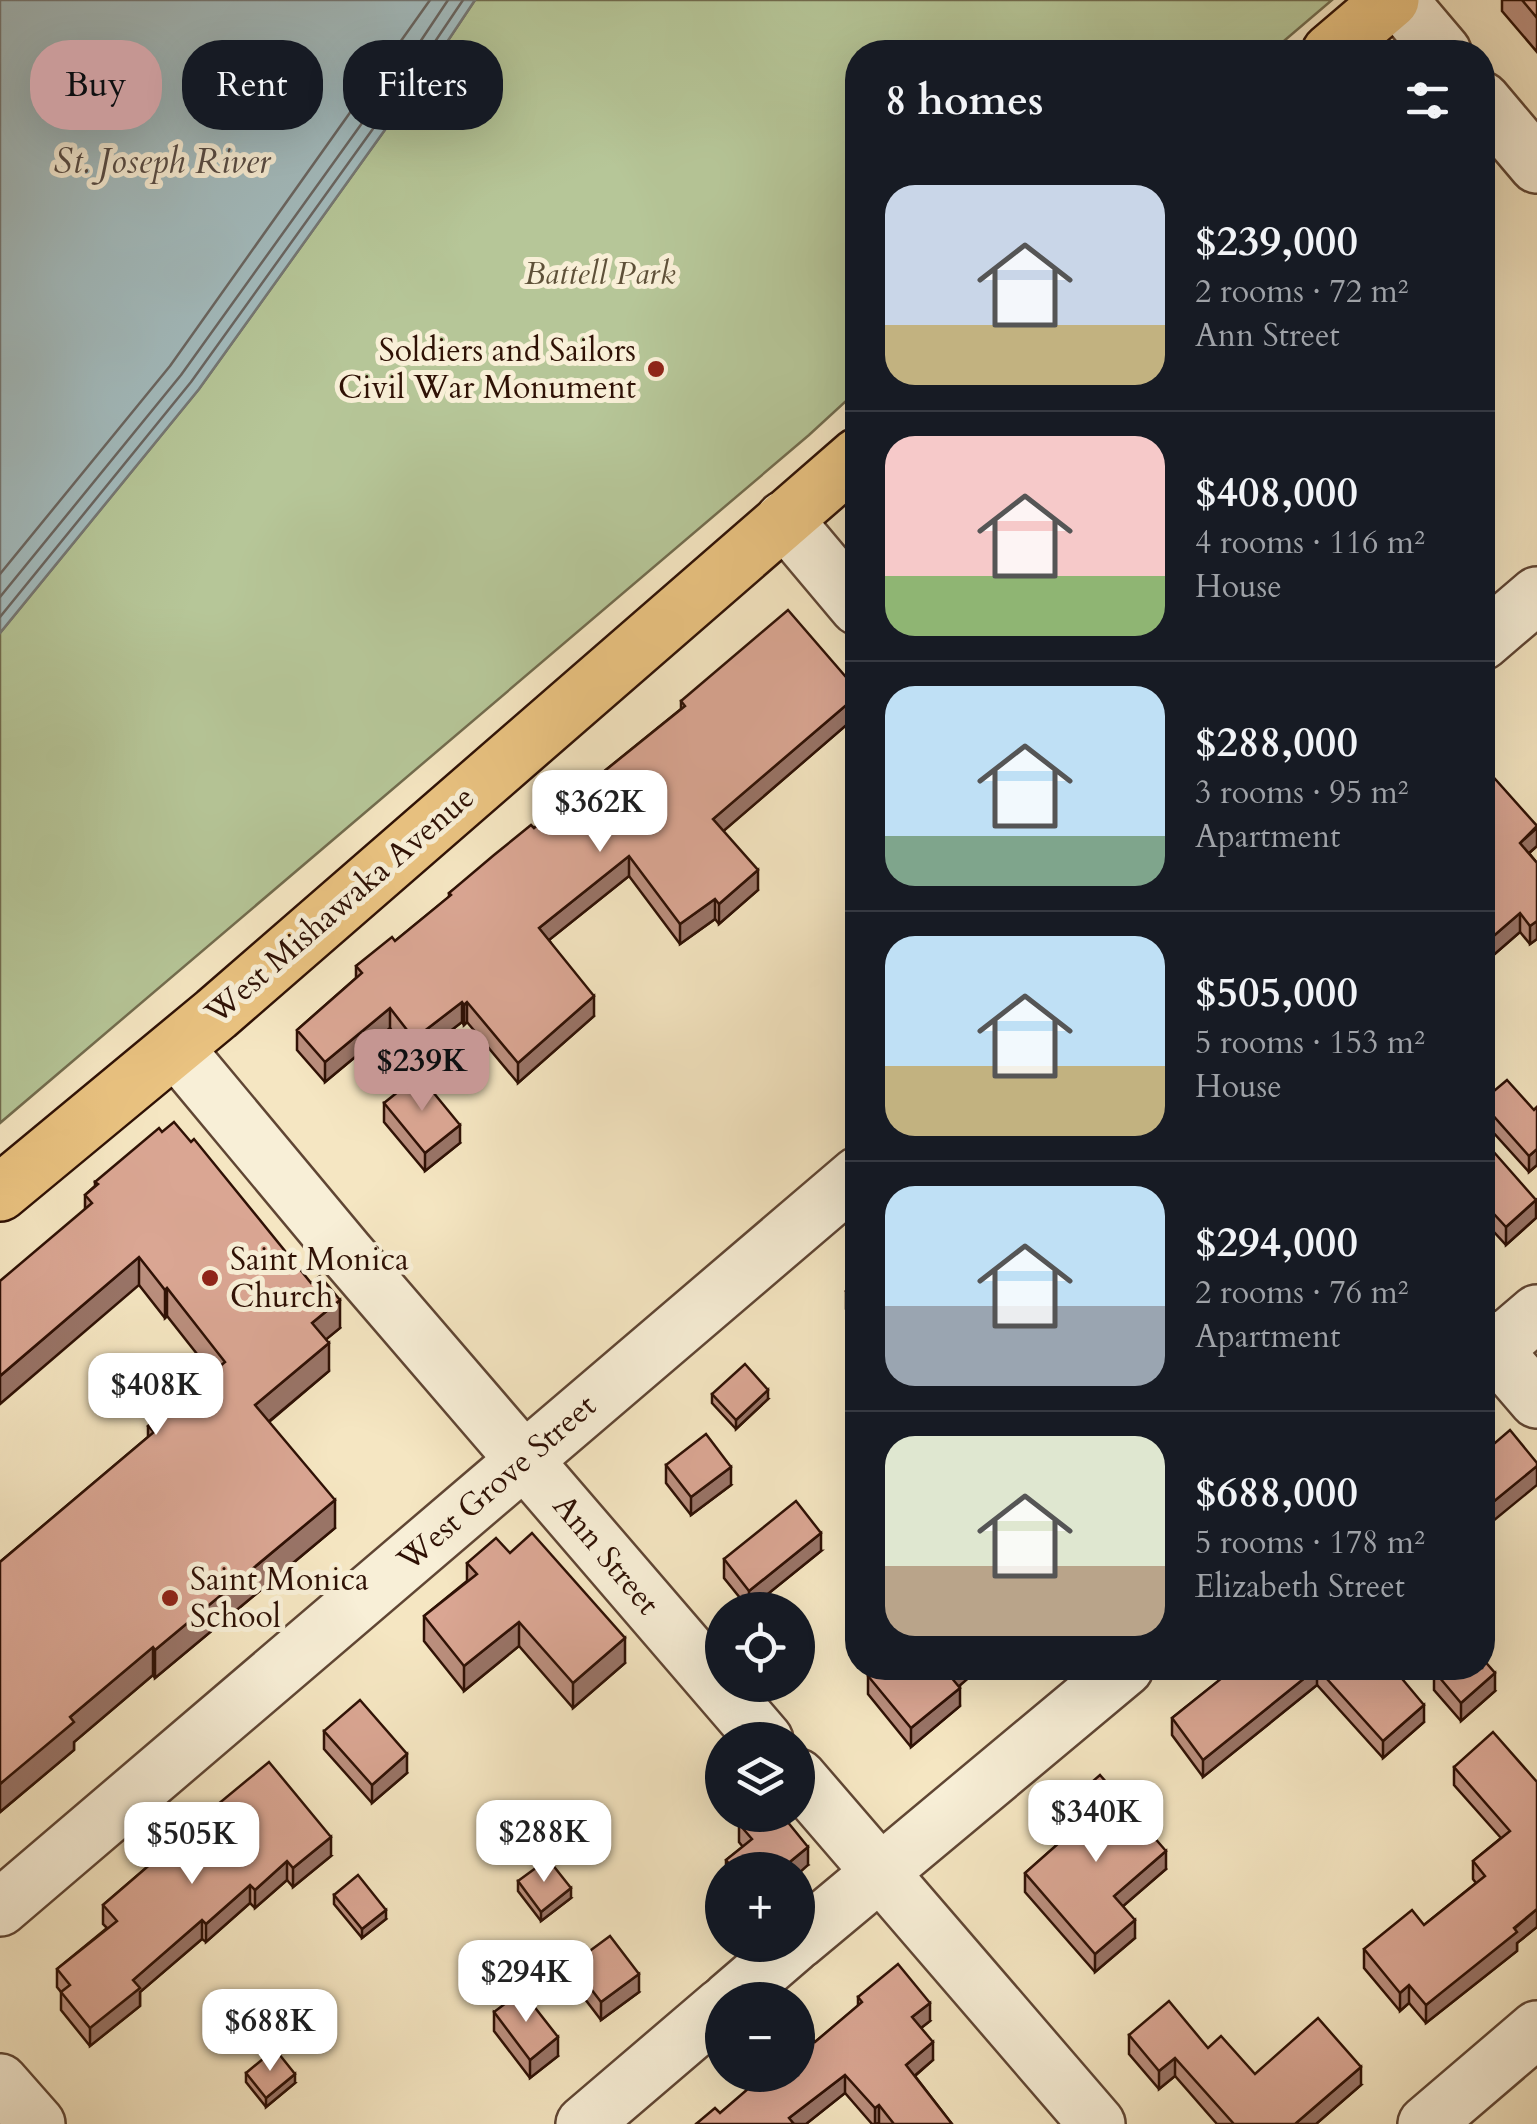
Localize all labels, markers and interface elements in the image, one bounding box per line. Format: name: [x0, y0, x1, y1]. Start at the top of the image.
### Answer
chip: Buy: [30, 40, 162, 130]
chip: Rent: [182, 40, 323, 130]
chip: Filters: [343, 40, 503, 130]
text: 8 homes: [885, 72, 1043, 129]
icon: filters: [1400, 73, 1455, 128]
water label: St. Joseph River: [54, 138, 272, 186]
text: $239,000: [1195, 213, 1358, 270]
icon: home: [965, 225, 1085, 345]
park label: Battell Park: [524, 252, 676, 296]
text: 2 rooms · 72 m²: [1195, 270, 1408, 314]
text: Ann Street: [1195, 314, 1340, 358]
place label: Soldiers and Sailors Civil War Monument: [338, 329, 636, 410]
marker: Soldiers and Sailors Civil War Monument: [645, 358, 667, 380]
text: $408,000: [1195, 464, 1358, 521]
icon: home: [965, 476, 1085, 596]
text: 4 rooms · 116 m²: [1195, 521, 1425, 565]
text: House: [1195, 565, 1282, 609]
text: $288,000: [1195, 714, 1358, 771]
icon: home: [965, 726, 1085, 846]
pin: $362K: [530, 770, 670, 855]
text: 3 rooms · 95 m²: [1195, 771, 1408, 815]
street label: West Mishawaka Avenue: [195, 776, 484, 1035]
text: $362K: [554, 780, 646, 824]
text: Apartment: [1195, 815, 1340, 859]
text: $505,000: [1195, 964, 1358, 1021]
icon: home: [965, 976, 1085, 1096]
text: 5 rooms · 153 m²: [1195, 1021, 1425, 1065]
pin: $239K: [352, 1029, 492, 1114]
text: $239K: [376, 1039, 468, 1083]
text: House: [1195, 1065, 1282, 1109]
text: $294,000: [1195, 1214, 1358, 1271]
icon: home: [965, 1226, 1085, 1346]
place label: Saint Monica Church: [230, 1238, 409, 1319]
marker: Saint Monica Church: [199, 1267, 221, 1289]
text: 2 rooms · 76 m²: [1195, 1271, 1408, 1315]
text: Apartment: [1195, 1315, 1340, 1359]
pin: $408K: [86, 1353, 226, 1438]
text: $408K: [110, 1363, 202, 1407]
street label: West Grove Street: [388, 1384, 606, 1582]
text: $688,000: [1195, 1464, 1358, 1521]
icon: home: [965, 1476, 1085, 1596]
street label: Ann Street: [543, 1485, 669, 1625]
text: 5 rooms · 178 m²: [1195, 1521, 1425, 1565]
place label: Saint Monica School: [190, 1558, 369, 1639]
text: Elizabeth Street: [1195, 1565, 1405, 1609]
marker: Saint Monica School: [159, 1587, 181, 1609]
map controls: [705, 1592, 815, 2092]
button: locate: [705, 1592, 815, 1702]
button: layers: [705, 1722, 815, 1832]
pin: $340K: [1026, 1780, 1166, 1865]
text: $340K: [1050, 1790, 1142, 1834]
pin: $288K: [474, 1800, 614, 1885]
pin: $505K: [122, 1802, 262, 1887]
text: $288K: [498, 1810, 590, 1854]
text: $505K: [146, 1812, 238, 1856]
button: +: [705, 1852, 815, 1962]
pin: $294K: [456, 1940, 596, 2025]
text: $294K: [480, 1950, 572, 1994]
button: −: [705, 1982, 815, 2092]
pin: $688K: [200, 1989, 340, 2074]
text: $688K: [224, 1999, 316, 2043]

